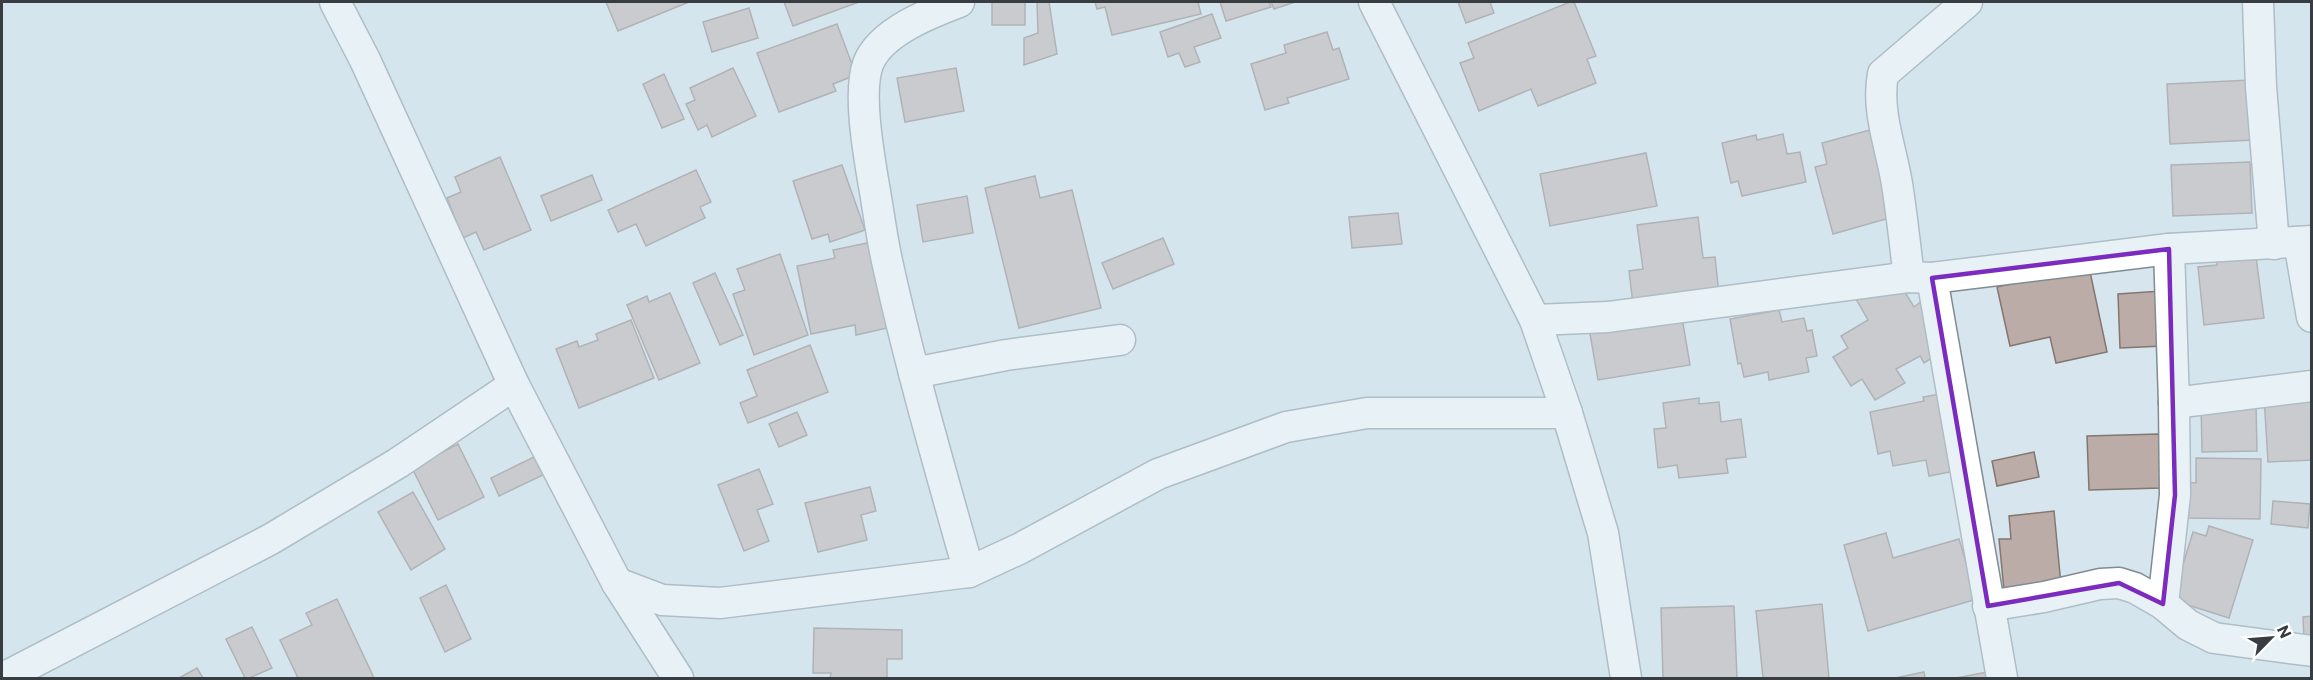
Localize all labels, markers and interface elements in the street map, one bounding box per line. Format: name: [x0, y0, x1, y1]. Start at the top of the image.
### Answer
north arrow: [2241, 608, 2301, 668]
text: N: [2274, 622, 2296, 641]

